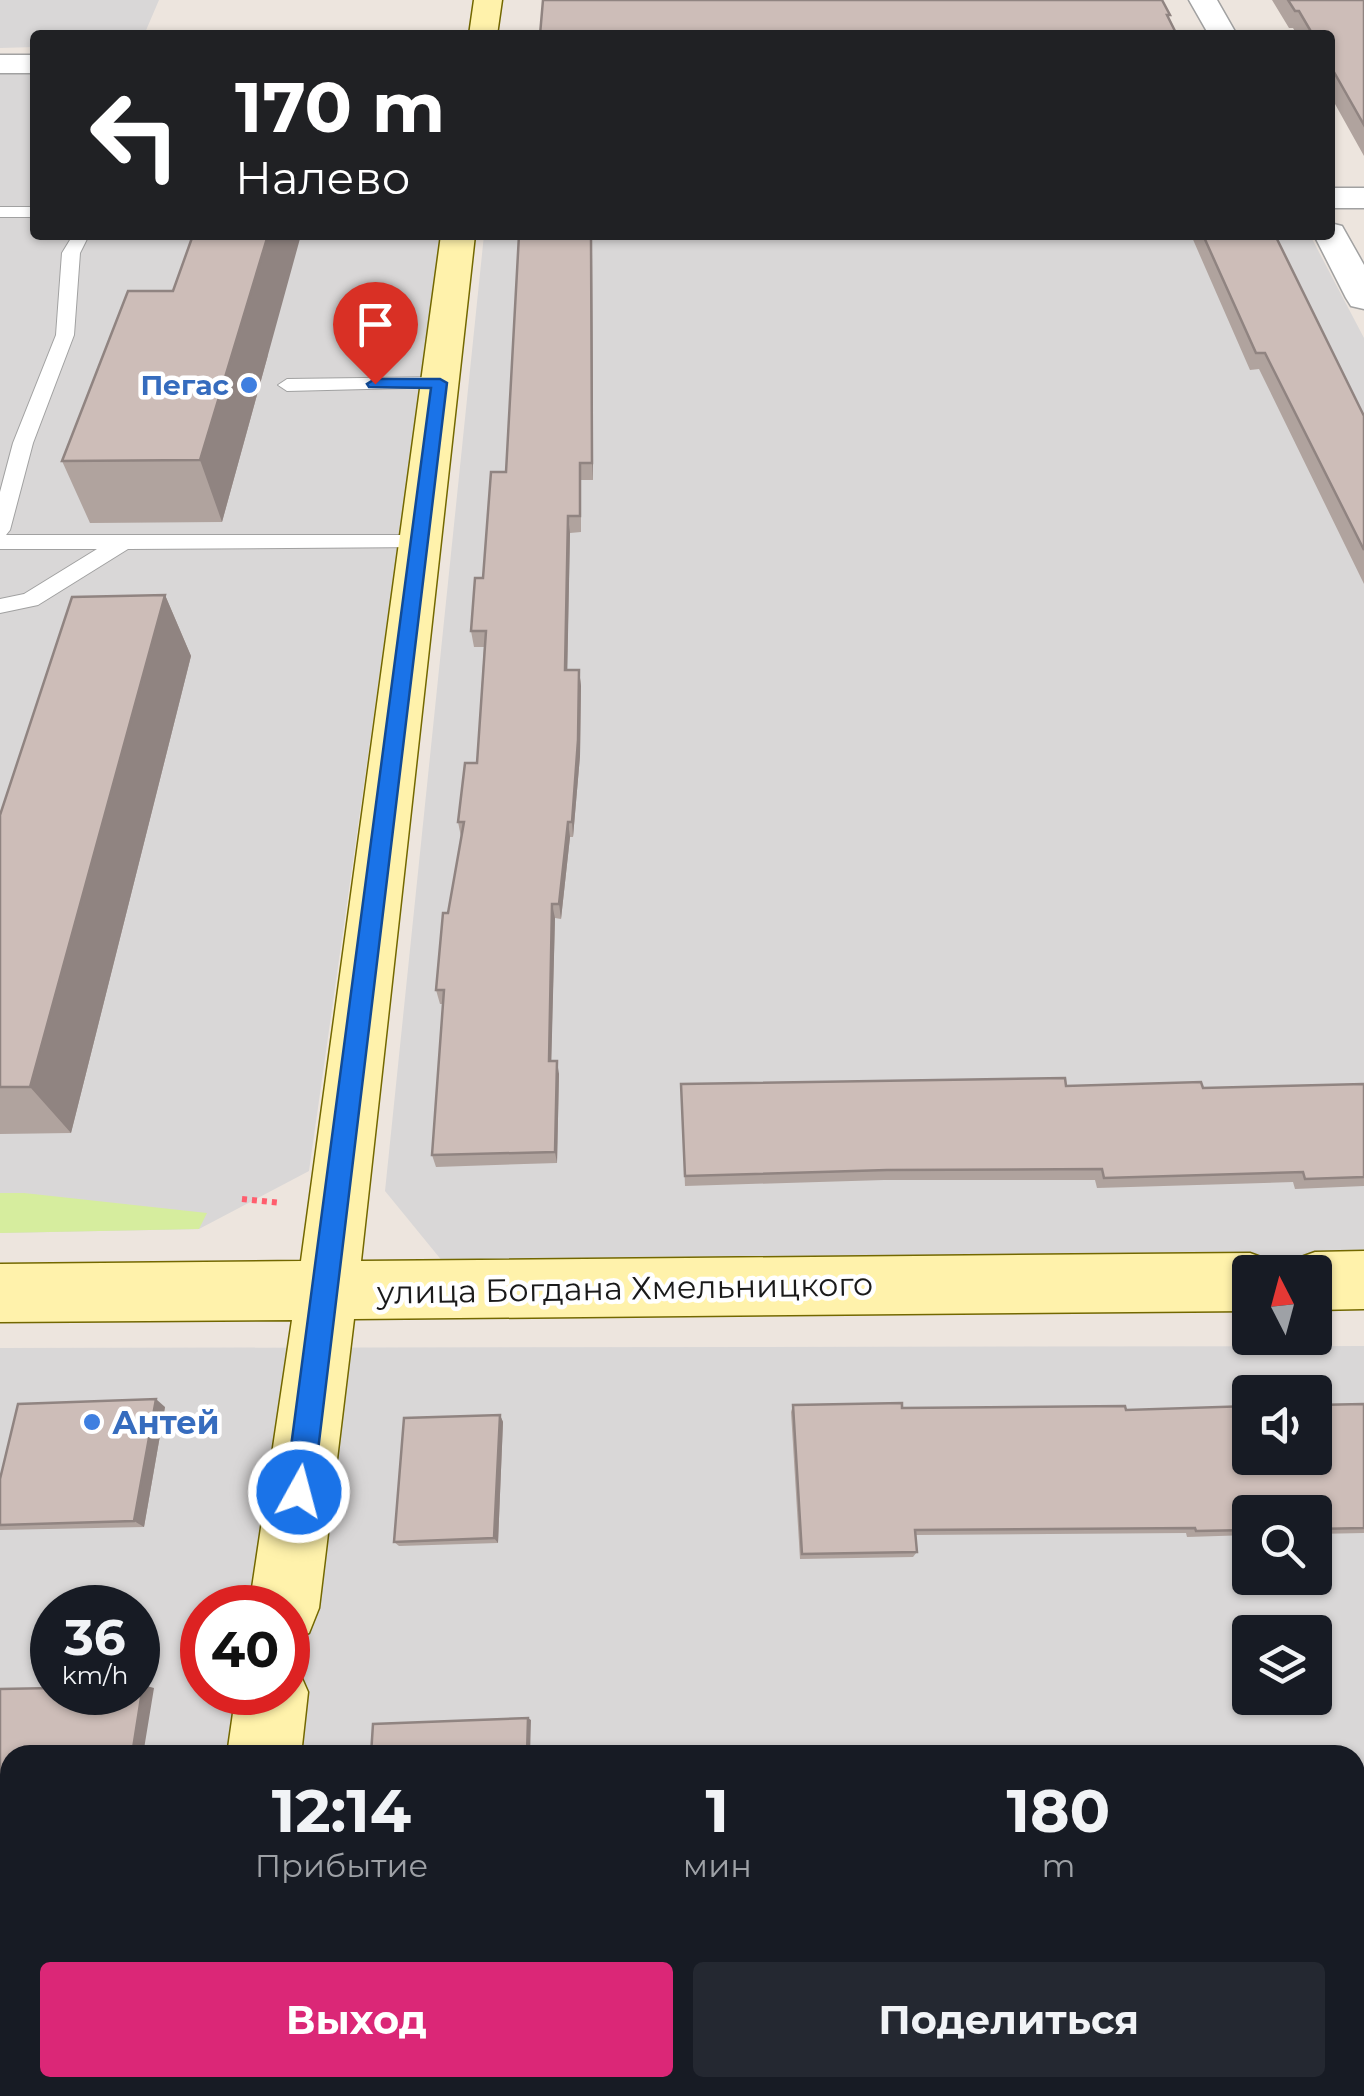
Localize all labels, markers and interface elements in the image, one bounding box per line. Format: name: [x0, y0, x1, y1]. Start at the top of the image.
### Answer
text: 170 m: [235, 64, 445, 150]
icon: left: [70, 70, 200, 200]
text: Налево: [235, 150, 410, 205]
pin: [333, 282, 418, 385]
icon: arrive: [348, 297, 403, 352]
place label: Пегас: [140, 368, 229, 402]
marker: Пегас: [238, 374, 260, 396]
north arrow: [1232, 1255, 1332, 1355]
map controls: [1232, 1255, 1332, 1715]
street label: улица Богдана Хмельницкого: [376, 1264, 873, 1312]
button: sound: [1232, 1375, 1332, 1475]
place label: Антей: [112, 1403, 220, 1442]
marker: Антей: [81, 1411, 103, 1433]
position arrow: [247, 1440, 351, 1544]
button: search: [1232, 1495, 1332, 1595]
speed limit sign: 40: [180, 1585, 310, 1715]
text: 36: [64, 1607, 126, 1668]
button: layers: [1232, 1615, 1332, 1715]
text: km/h: [62, 1660, 128, 1690]
text: 12:14: [272, 1774, 411, 1847]
text: 1: [706, 1774, 729, 1847]
text: 180: [1006, 1774, 1110, 1847]
text: Прибытие: [255, 1846, 428, 1885]
text: мин: [683, 1846, 752, 1885]
text: m: [1041, 1846, 1075, 1885]
button: Выход: [40, 1962, 673, 2077]
button: Поделиться: [693, 1962, 1325, 2077]

